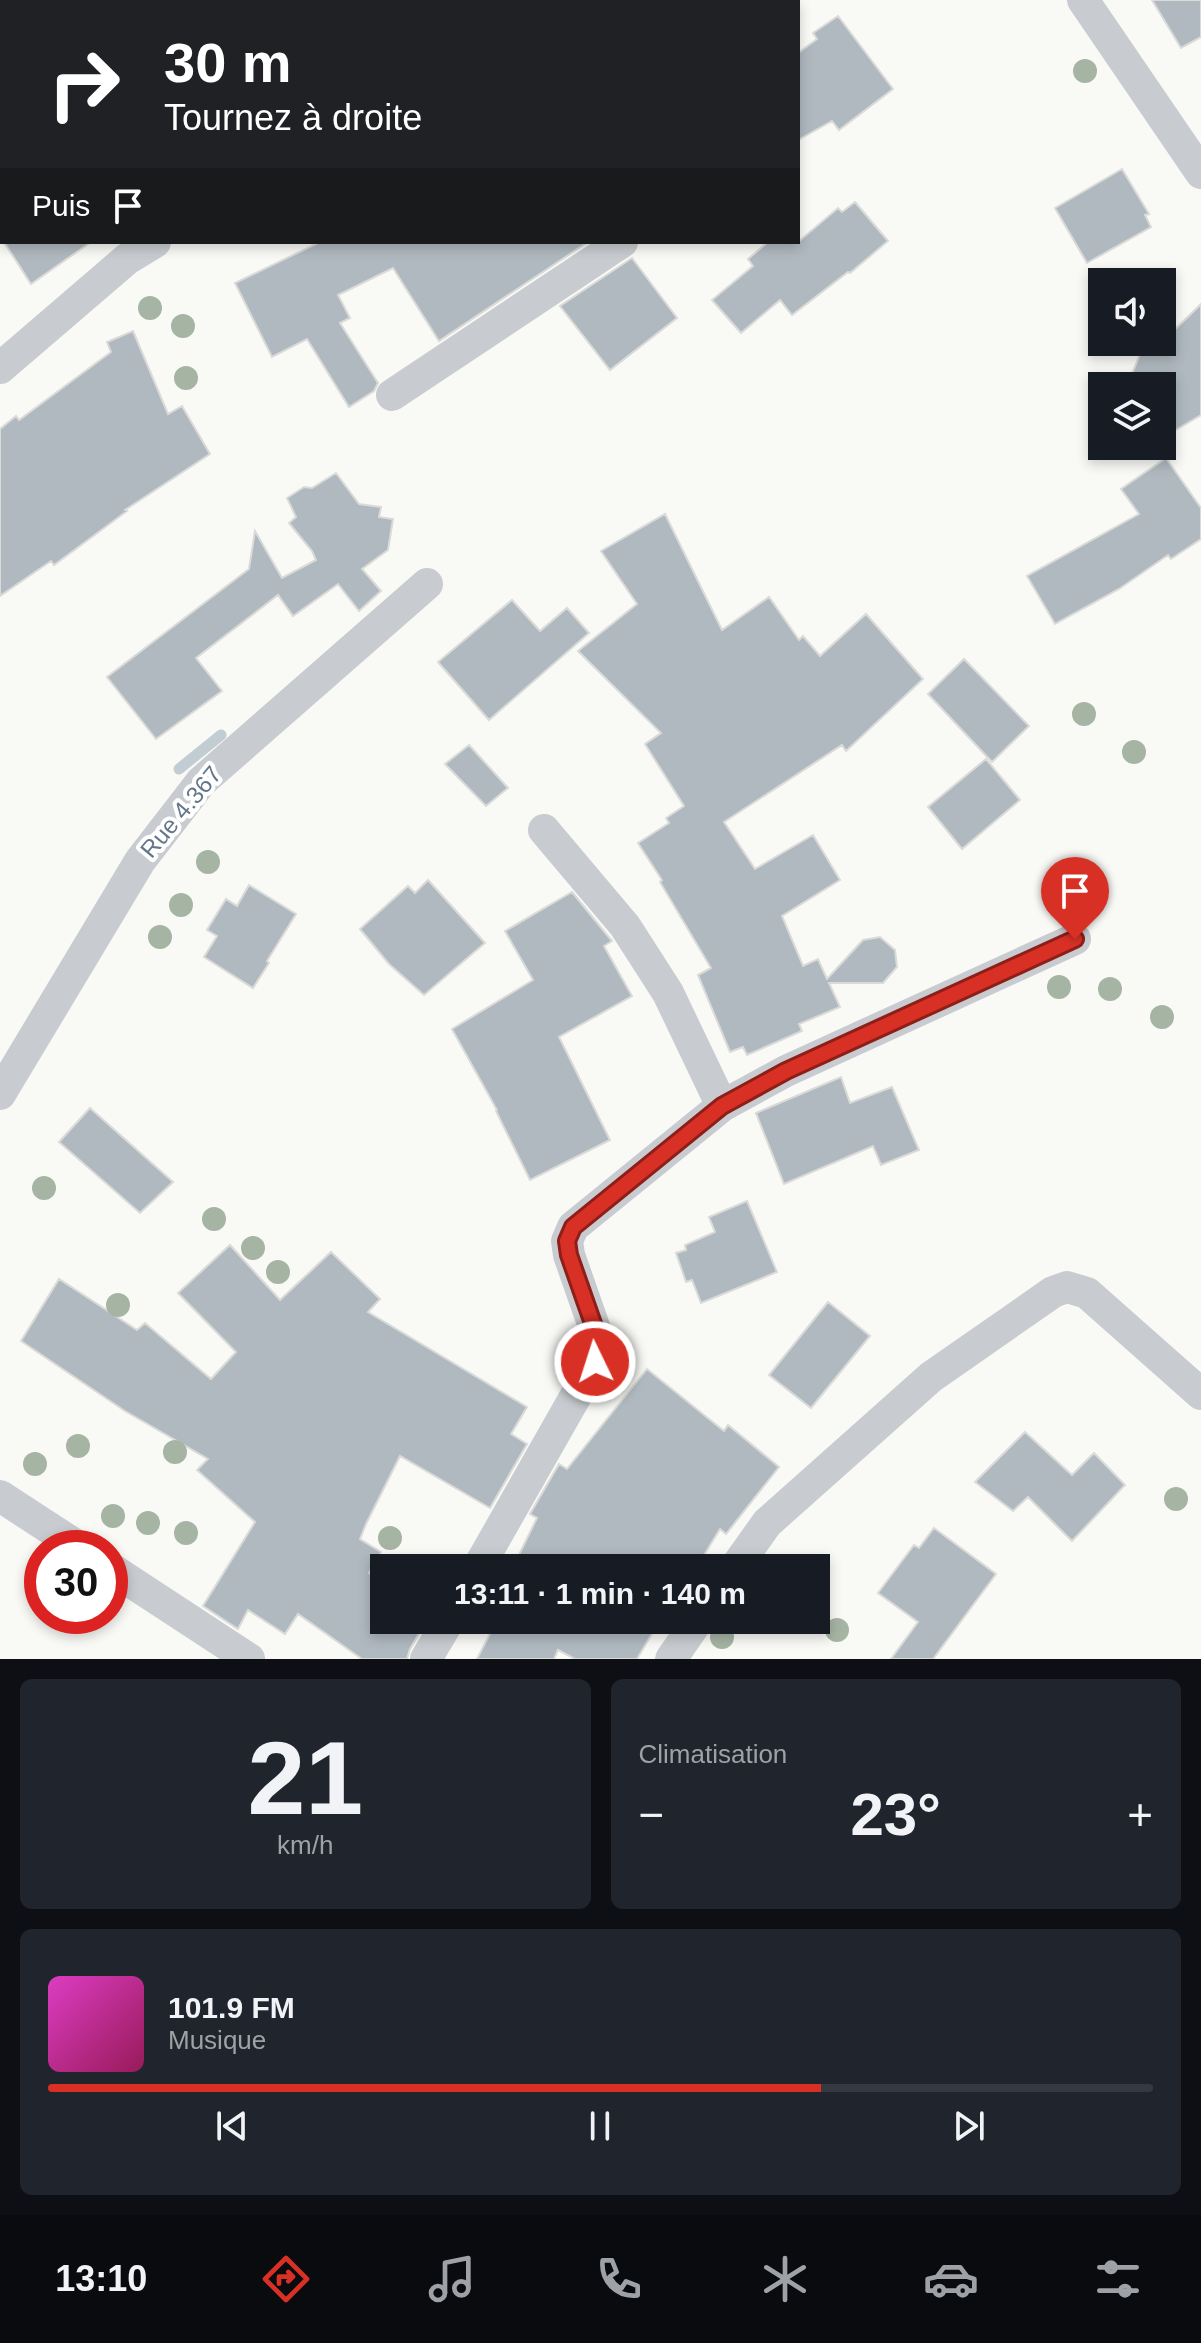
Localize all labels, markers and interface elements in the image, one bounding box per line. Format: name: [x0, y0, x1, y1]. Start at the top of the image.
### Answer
text: 30 m: [164, 31, 292, 94]
icon: right: [32, 32, 136, 136]
text: Tournez à droite: [164, 97, 422, 138]
icon: arrive: [106, 184, 150, 228]
text: Puis: [32, 189, 90, 222]
map controls: [1088, 268, 1176, 460]
button: sound: [1088, 268, 1176, 356]
button: layers: [1088, 372, 1176, 460]
street label: Rue 4.367: [135, 761, 227, 863]
pin: [1041, 857, 1109, 939]
icon: arrive: [1053, 869, 1097, 913]
position arrow: [553, 1320, 637, 1404]
speed limit sign: 30: [24, 1530, 128, 1634]
text: 13:11 · 1 min · 140 m: [454, 1577, 746, 1610]
text: 21: [247, 1720, 363, 1836]
text: Climatisation: [639, 1739, 787, 1769]
text: 23°: [850, 1781, 941, 1848]
text: −: [639, 1790, 664, 1839]
text: +: [1127, 1790, 1153, 1839]
text: km/h: [277, 1830, 333, 1860]
text: 101.9 FM: [168, 1991, 295, 2024]
text: Musique: [168, 2025, 266, 2055]
icon: previous: [210, 2104, 254, 2148]
icon: pause: [578, 2104, 622, 2148]
icon: next: [947, 2104, 991, 2148]
icon: directions: [258, 2251, 314, 2307]
icon: music: [424, 2251, 480, 2307]
icon: phone: [591, 2251, 647, 2307]
icon: climate: [757, 2251, 813, 2307]
icon: car: [923, 2251, 979, 2307]
icon: filters: [1090, 2251, 1146, 2307]
text: 13:10: [55, 2258, 147, 2299]

